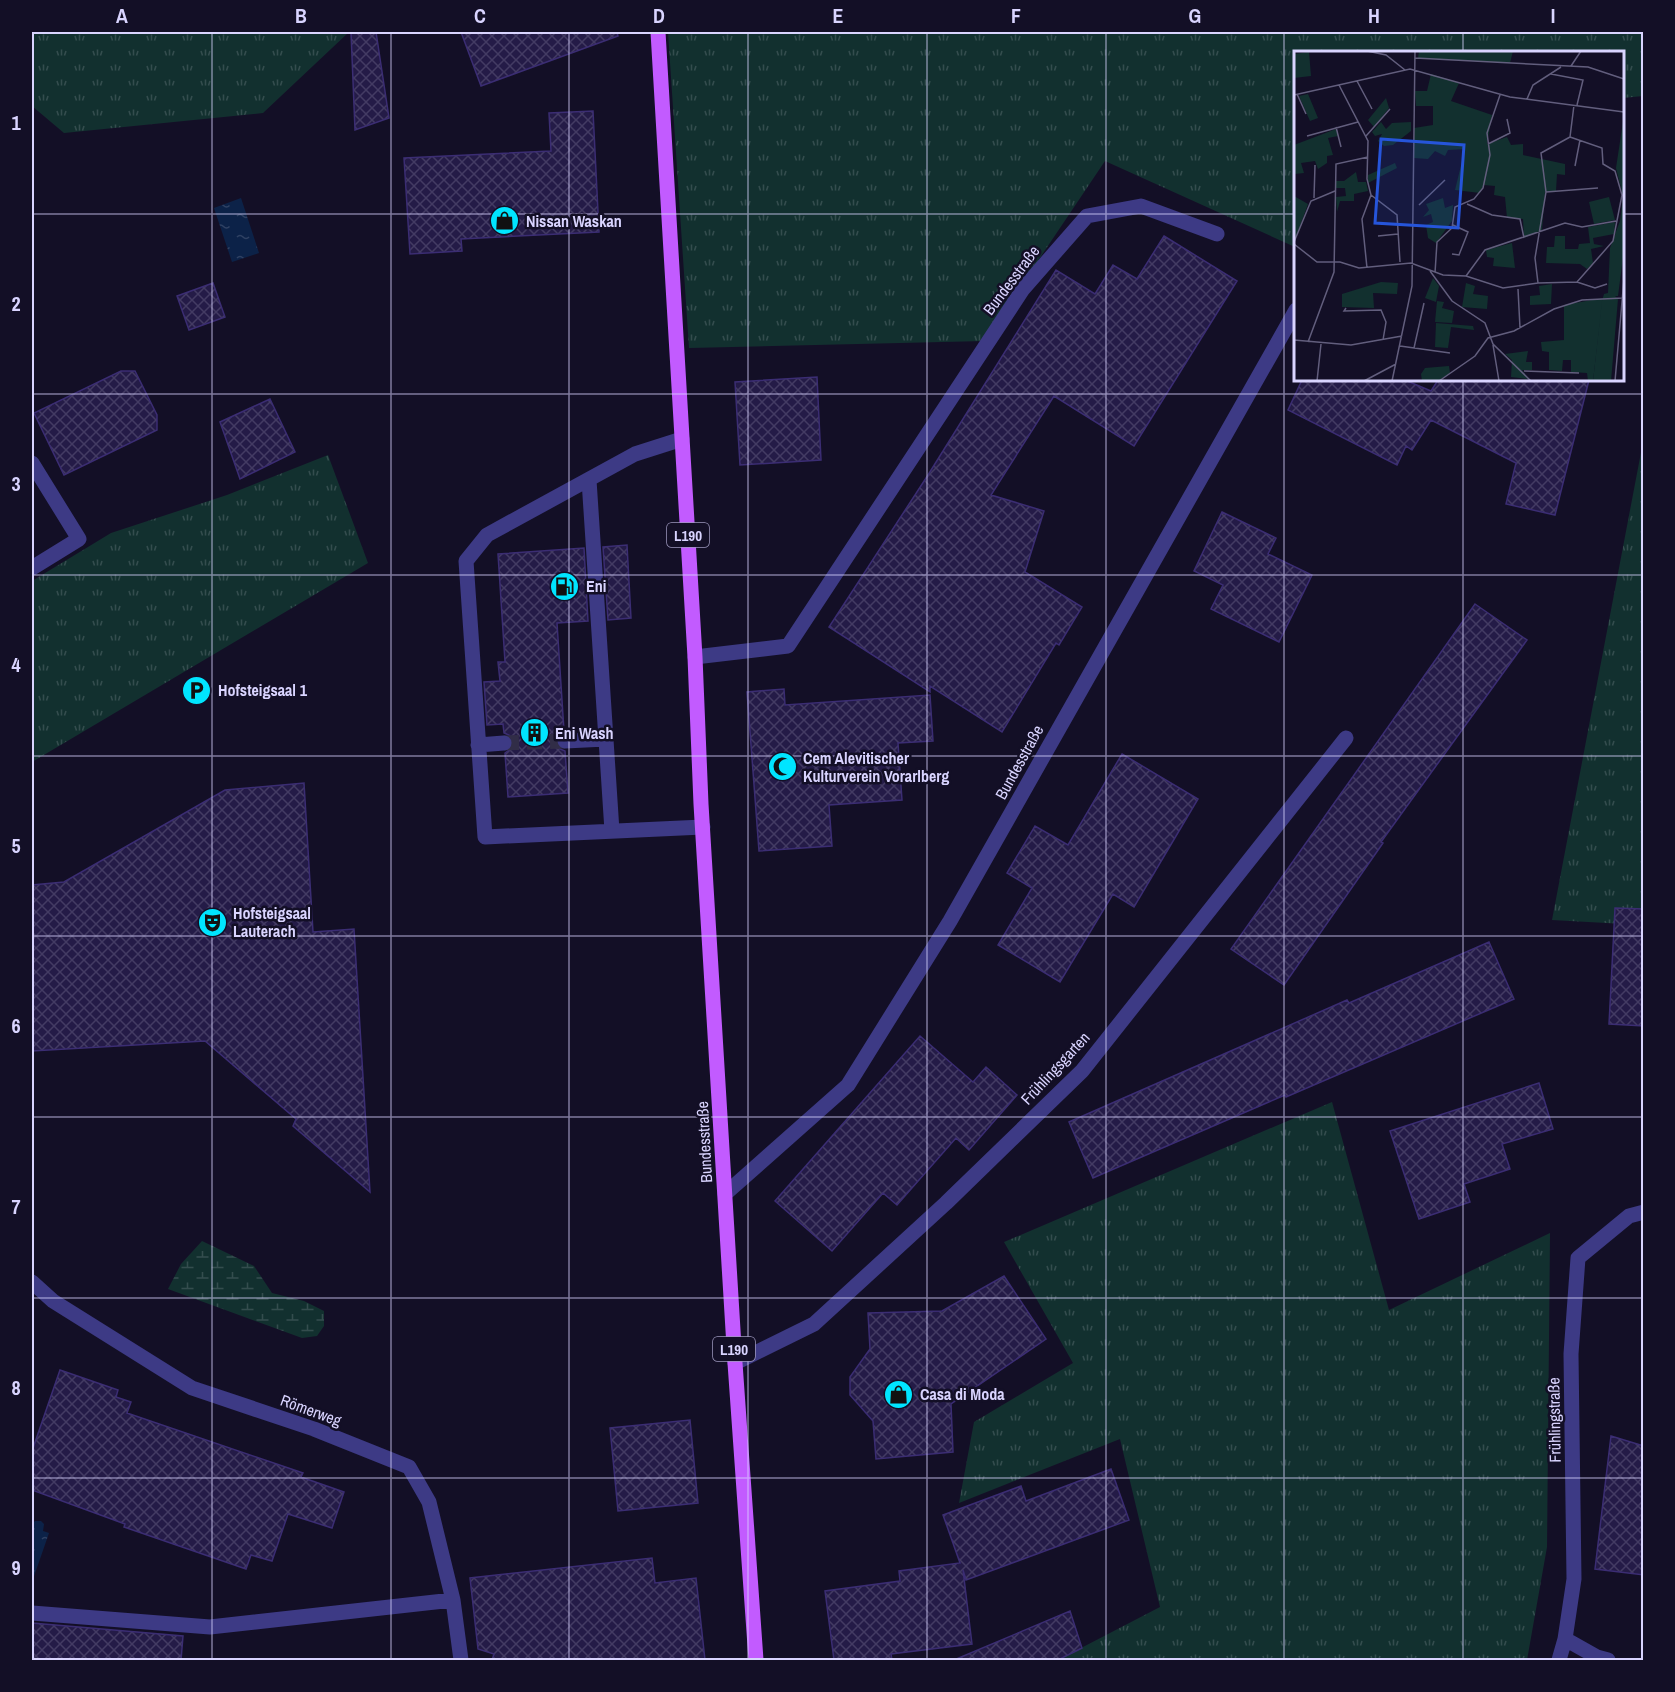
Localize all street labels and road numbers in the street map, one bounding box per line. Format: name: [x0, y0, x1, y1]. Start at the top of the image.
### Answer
street label: Bundesstraße: [978, 241, 1044, 319]
road number: L190: [667, 523, 709, 547]
street label: Bundesstraße: [990, 721, 1048, 803]
street label: Frühlingsgarten: [1016, 1027, 1094, 1109]
street label: Bundesstraße: [691, 1101, 717, 1183]
road number: L190: [713, 1337, 755, 1361]
street label: Frühlingstraße: [1542, 1377, 1566, 1463]
street label: Römerweg: [277, 1389, 345, 1431]

